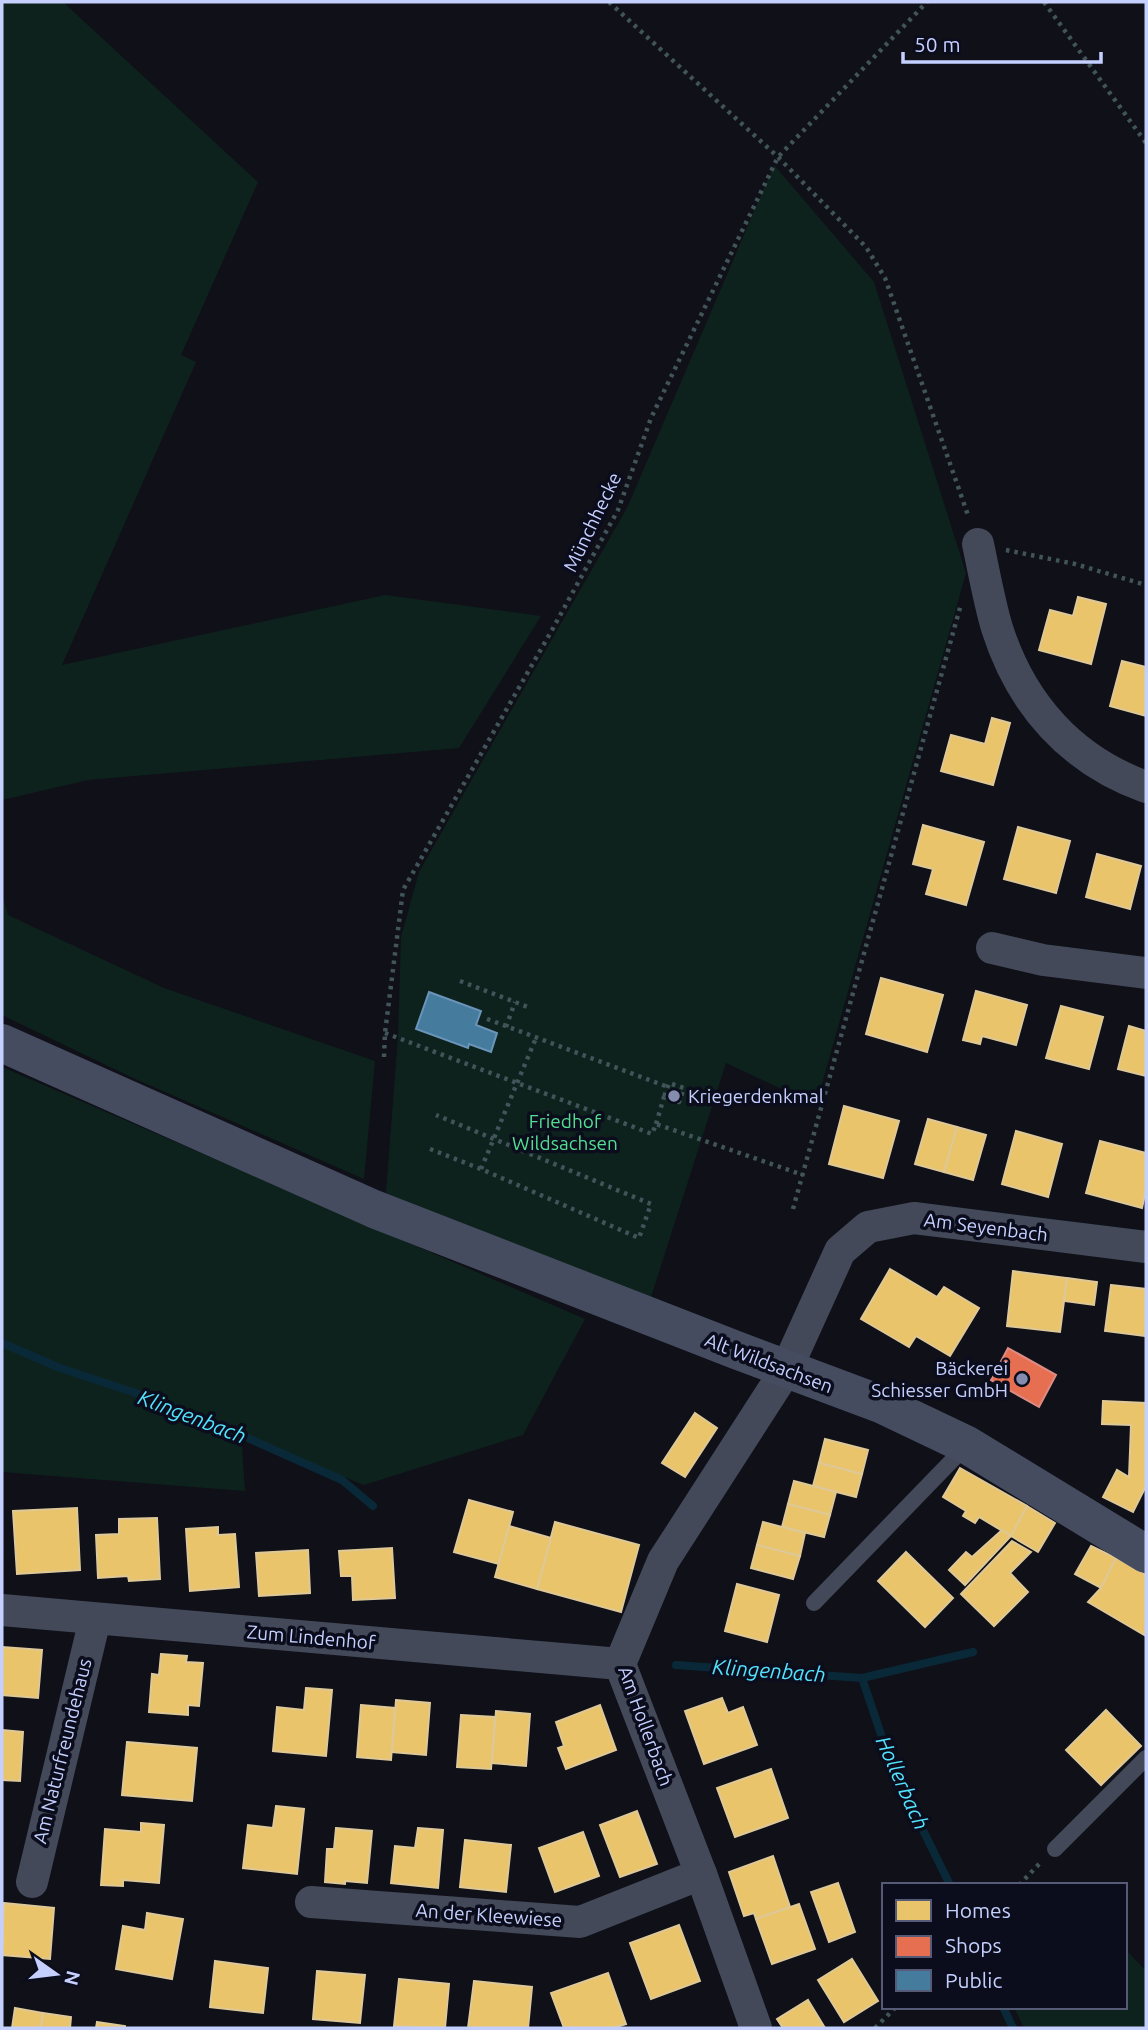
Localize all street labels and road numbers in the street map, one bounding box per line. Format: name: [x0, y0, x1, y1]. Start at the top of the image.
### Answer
street label: Münchhecke: [558, 469, 626, 575]
street label: Am Seyenbach: [923, 1208, 1049, 1246]
street label: Alt Wildsachsen: [702, 1329, 836, 1397]
street label: Zum Lindenhof: [246, 1620, 377, 1654]
street label: Am Naturfreundehaus: [28, 1656, 96, 1846]
street label: Am Hollerbach: [614, 1663, 678, 1789]
street label: An der Kleewiese: [415, 1899, 563, 1931]

